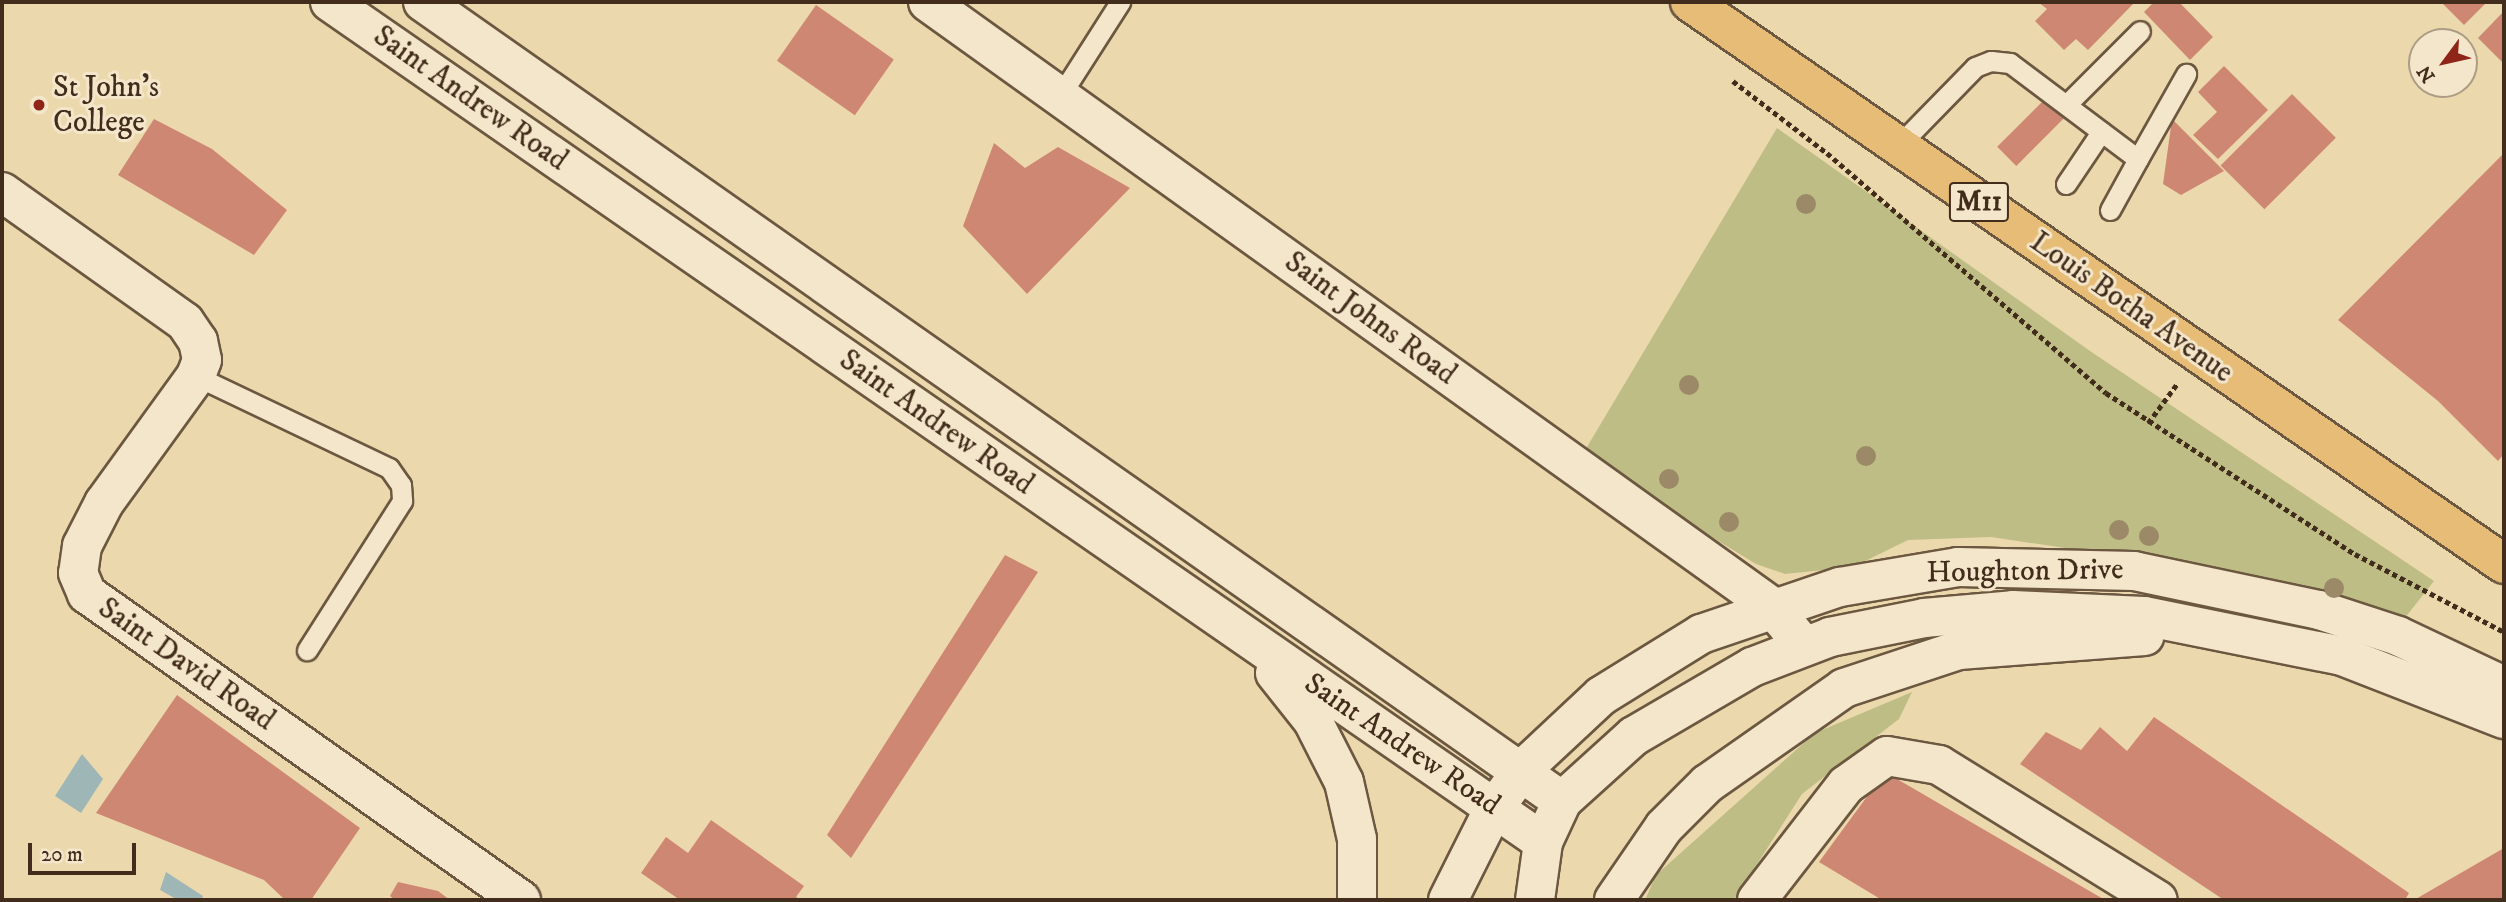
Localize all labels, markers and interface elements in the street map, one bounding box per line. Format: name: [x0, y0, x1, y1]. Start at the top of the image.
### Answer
street label: Saint Andrew Road: [366, 19, 574, 179]
north arrow: [2408, 28, 2478, 98]
text: N: [2413, 61, 2441, 86]
place label: St John's College: [53, 70, 159, 140]
marker: St John's College: [31, 97, 47, 113]
road number: M11: [1948, 178, 2010, 227]
street label: Louis Botha Avenue: [2023, 225, 2239, 391]
street label: Saint Johns Road: [1277, 245, 1463, 393]
street label: Saint Andrew Road: [832, 343, 1040, 503]
street label: Houghton Drive: [1926, 552, 2124, 592]
street label: Saint David Road: [91, 591, 281, 739]
street label: Saint Andrew Road: [1297, 666, 1507, 824]
scale bar: [32, 828, 140, 872]
text: 20 m: [41, 842, 83, 868]

